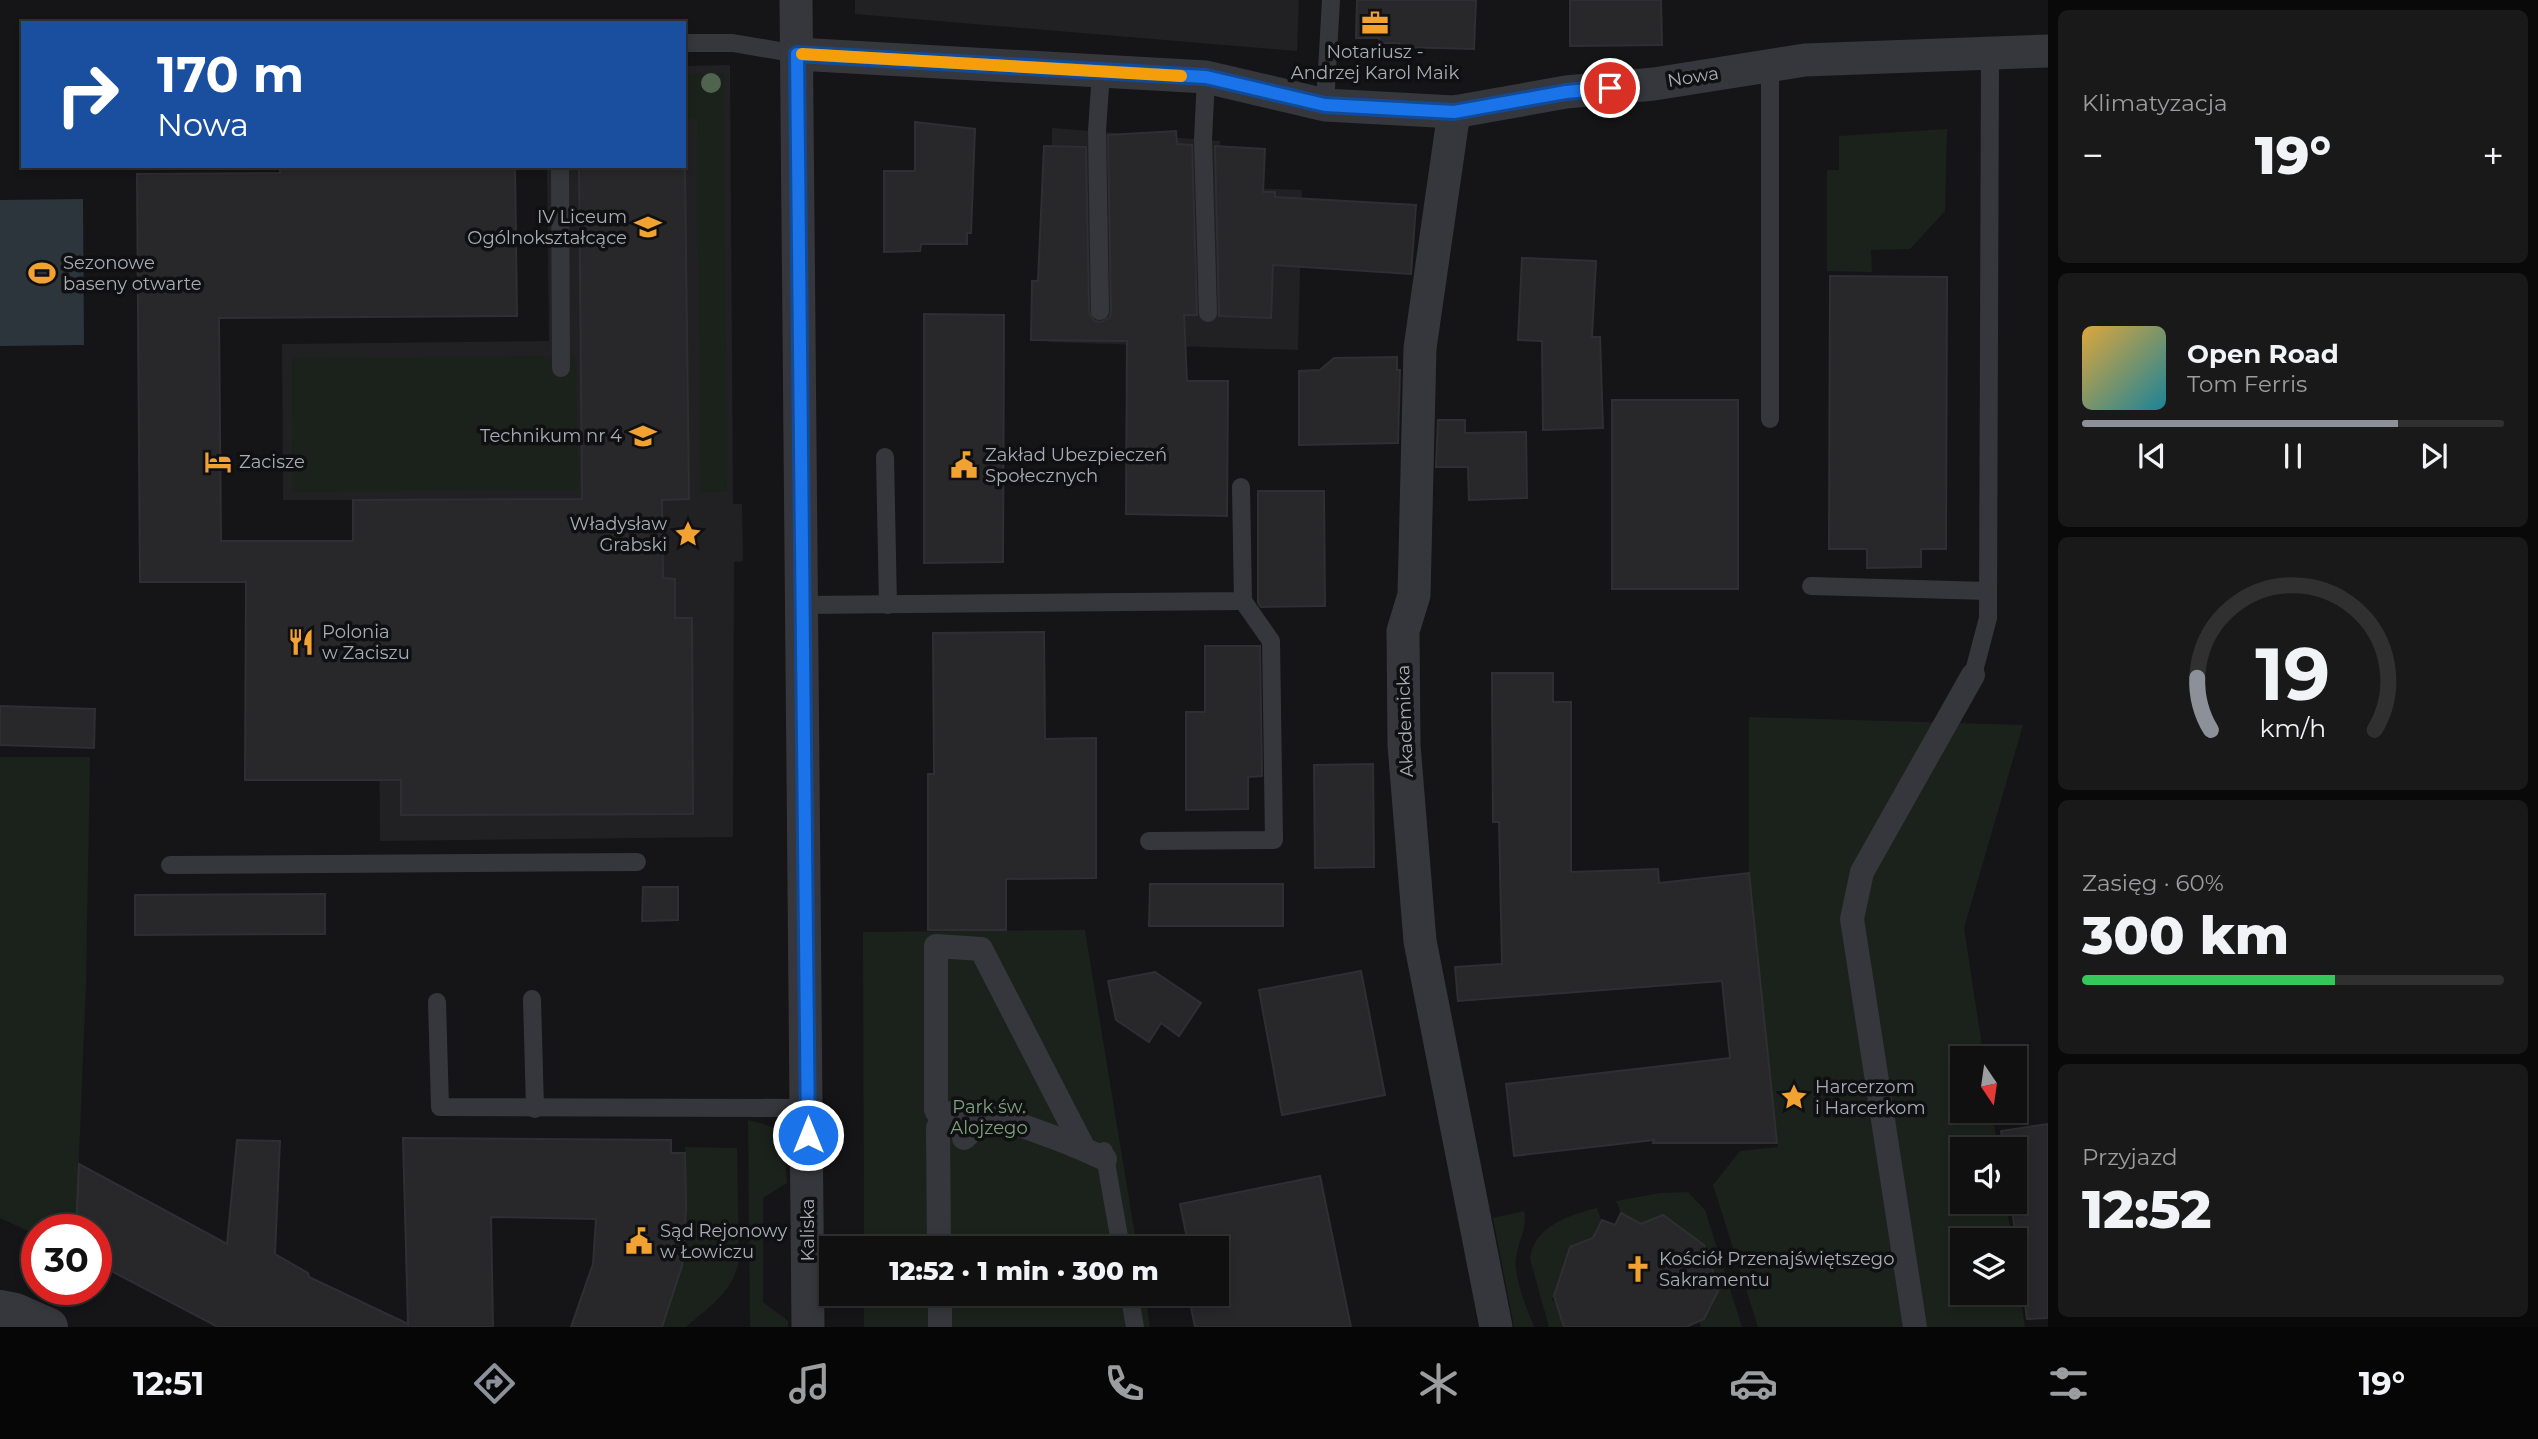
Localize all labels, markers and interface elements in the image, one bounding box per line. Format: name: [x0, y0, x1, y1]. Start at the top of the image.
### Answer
office icon: Notariusz - Andrzej Karol Maik: [1360, 8, 1390, 38]
place label: Notariusz - Andrzej Karol Maik: [1291, 41, 1459, 84]
text: 170 m: [157, 45, 304, 104]
icon: right: [42, 49, 133, 140]
pin: [1580, 58, 1640, 118]
street label: Nowa: [1666, 62, 1720, 92]
icon: arrive: [1591, 69, 1629, 107]
text: Klimatyzacja: [2082, 89, 2228, 117]
text: Nowa: [157, 105, 249, 144]
text: 19°: [2255, 124, 2331, 187]
text: −: [2082, 132, 2104, 179]
text: +: [2482, 132, 2504, 179]
place label: IV Liceum Ogólnokształcące: [467, 206, 627, 249]
school or university icon: IV Liceum Ogólnokształcące: [633, 212, 663, 242]
place label: Sezonowe baseny otwarte: [63, 252, 202, 295]
sports icon: Sezonowe baseny otwarte: [27, 258, 57, 288]
text: Open Road: [2187, 338, 2339, 370]
text: Tom Ferris: [2187, 370, 2307, 398]
school or university icon: Technikum nr 4: [628, 421, 658, 451]
place label: Technikum nr 4: [480, 425, 622, 447]
icon: previous: [2133, 437, 2171, 475]
icon: pause: [2274, 437, 2312, 475]
icon: next: [2415, 437, 2453, 475]
place label: Zakład Ubezpieczeń Społecznych: [985, 444, 1167, 487]
hotel icon: Zacisze: [203, 447, 233, 477]
public building icon: Zakład Ubezpieczeń Społecznych: [949, 450, 979, 480]
place label: Zacisze: [239, 451, 305, 473]
place label: Władysław Grabski: [570, 513, 667, 556]
place icon: Władysław Grabski: [673, 519, 703, 549]
place label: Polonia w Zaciszu: [322, 621, 410, 664]
restaurant icon: Polonia w Zaciszu: [286, 627, 316, 657]
text: 19: [2256, 630, 2330, 718]
street label: Akademicka: [1392, 664, 1418, 778]
text: km/h: [2260, 712, 2326, 742]
text: Zasięg · 60%: [2082, 869, 2224, 897]
text: 300 km: [2082, 904, 2289, 967]
north arrow: [1950, 1046, 2026, 1124]
map controls: [1950, 1046, 2027, 1305]
place label: Harcerzom i Harcerkom: [1815, 1076, 1926, 1119]
place icon: Harcerzom i Harcerkom: [1779, 1082, 1809, 1112]
park label: Park św. Alojzego: [950, 1096, 1028, 1139]
position arrow: [771, 1098, 845, 1172]
button: sound: [1950, 1137, 2027, 1214]
text: Przyjazd: [2082, 1143, 2178, 1171]
text: 12:52: [2082, 1178, 2211, 1241]
street label: Kaliska: [797, 1199, 819, 1261]
speed limit sign: 30: [21, 1214, 112, 1305]
place label: Sąd Rejonowy w Łowiczu: [660, 1220, 787, 1263]
public building icon: Sąd Rejonowy w Łowiczu: [624, 1226, 654, 1256]
button: layers: [1950, 1228, 2027, 1305]
place label: Kościół Przenajświętszego Sakramentu: [1659, 1248, 1894, 1291]
church icon: Kościół Przenajświętszego Sakramentu: [1623, 1254, 1653, 1284]
text: 12:52 · 1 min · 300 m: [889, 1255, 1159, 1287]
icon: directions: [470, 1359, 519, 1408]
icon: music: [785, 1359, 834, 1408]
icon: phone: [1100, 1359, 1149, 1408]
icon: climate: [1414, 1359, 1463, 1408]
icon: car: [1729, 1359, 1778, 1408]
icon: filters: [2044, 1359, 2093, 1408]
text: 12:51: [133, 1364, 204, 1403]
text: 19°: [2359, 1364, 2405, 1403]

